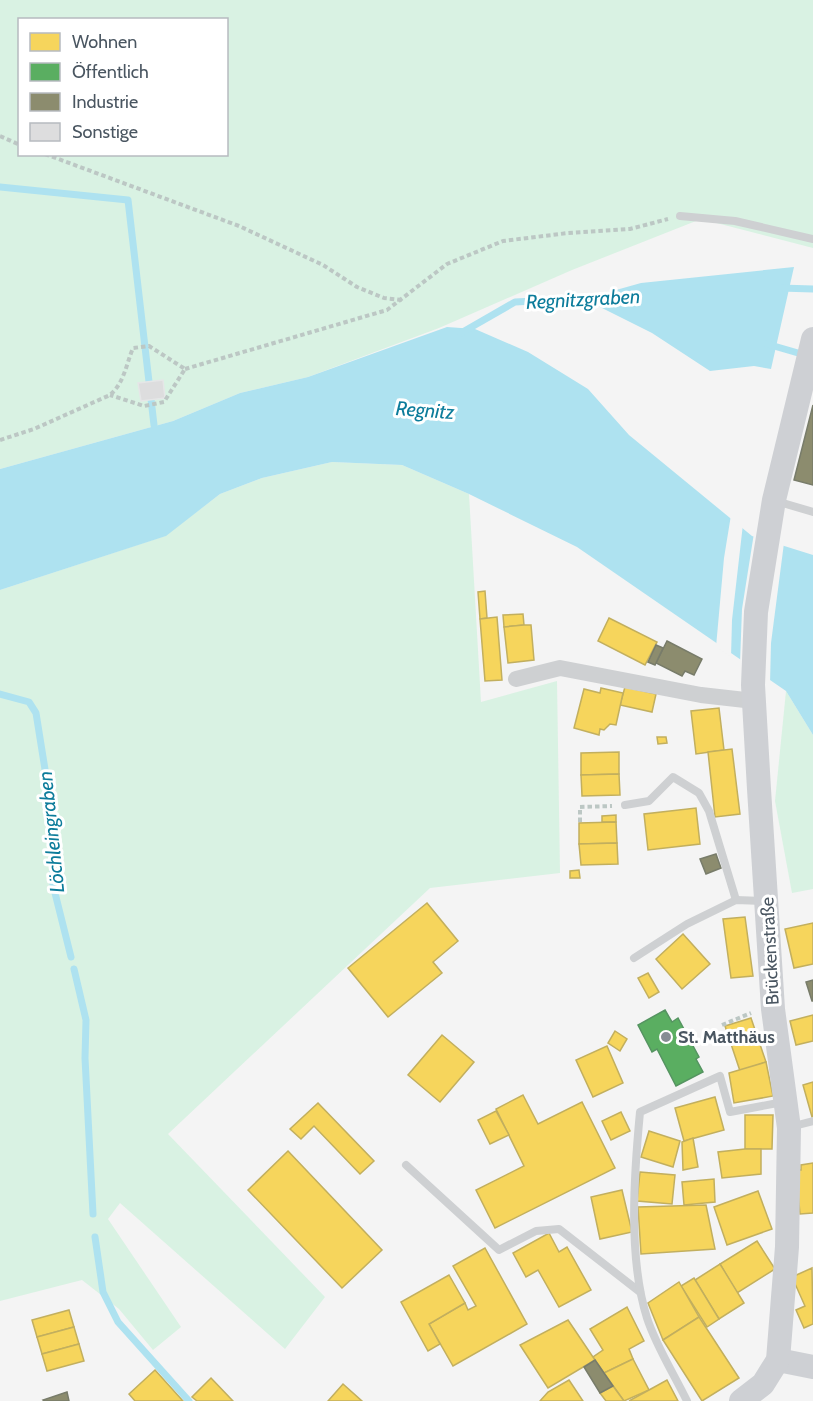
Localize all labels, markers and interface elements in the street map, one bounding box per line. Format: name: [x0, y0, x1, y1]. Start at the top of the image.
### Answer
legend: [18, 18, 228, 156]
text: Wohnen: [72, 31, 137, 53]
text: Öffentlich: [72, 61, 149, 83]
text: Industrie: [72, 91, 138, 113]
text: Sonstige: [72, 121, 138, 143]
water label: Regnitzgraben: [525, 284, 641, 314]
water label: Regnitz: [395, 396, 455, 424]
water label: Löchleingraben: [33, 770, 69, 894]
street label: Brückenstraße: [756, 896, 784, 1006]
place label: St. Matthäus: [678, 1026, 775, 1048]
marker: St. Matthäus: [659, 1030, 673, 1044]

